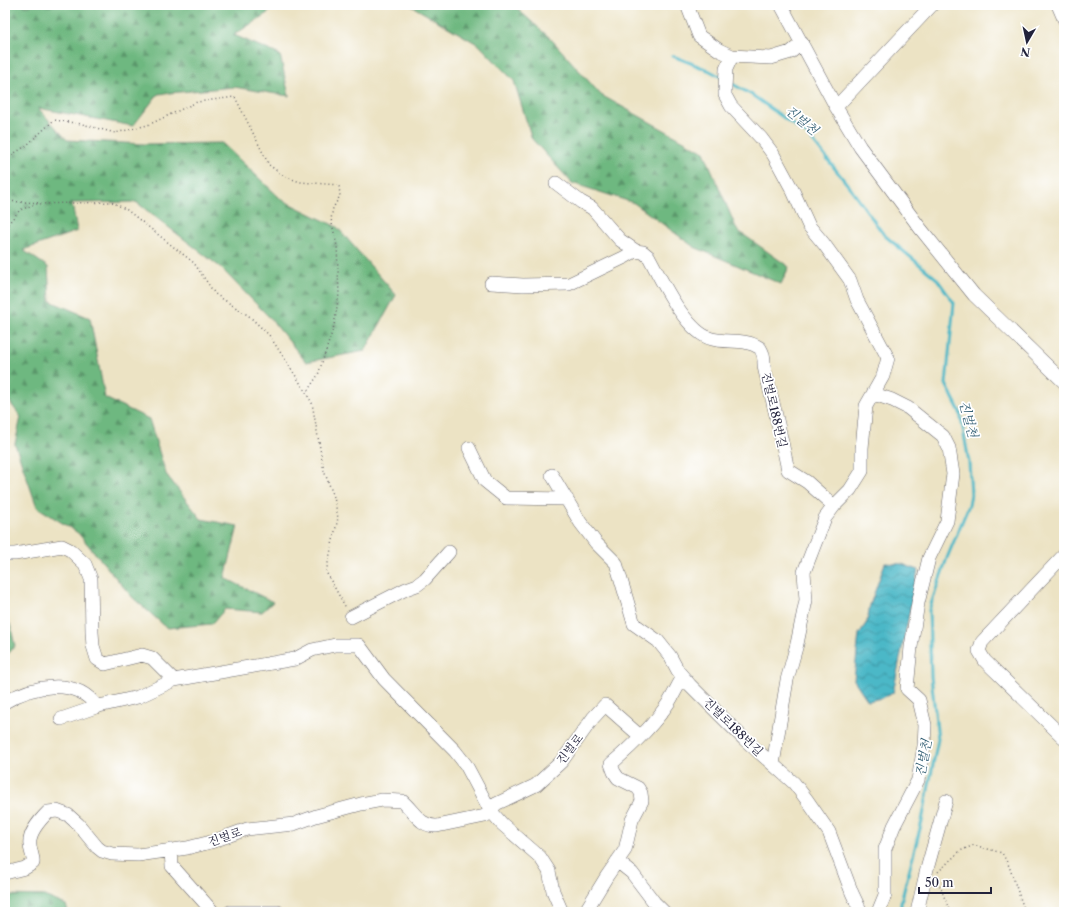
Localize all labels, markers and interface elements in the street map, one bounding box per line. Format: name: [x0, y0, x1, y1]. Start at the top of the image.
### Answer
north arrow: [1007, 22, 1047, 62]
text: N: [1019, 44, 1031, 60]
water label: 진벌천: [782, 102, 823, 139]
street label: 진벌로188번길: [758, 371, 790, 449]
water label: 진벌천: [956, 399, 982, 441]
street label: 진벌로188번길: [700, 694, 766, 759]
street label: 진벌로: [553, 730, 586, 767]
water label: 진벌천: [912, 737, 935, 778]
street label: 진벌로: [206, 824, 244, 849]
scale bar: [919, 869, 991, 895]
text: 50 m: [925, 875, 954, 890]

